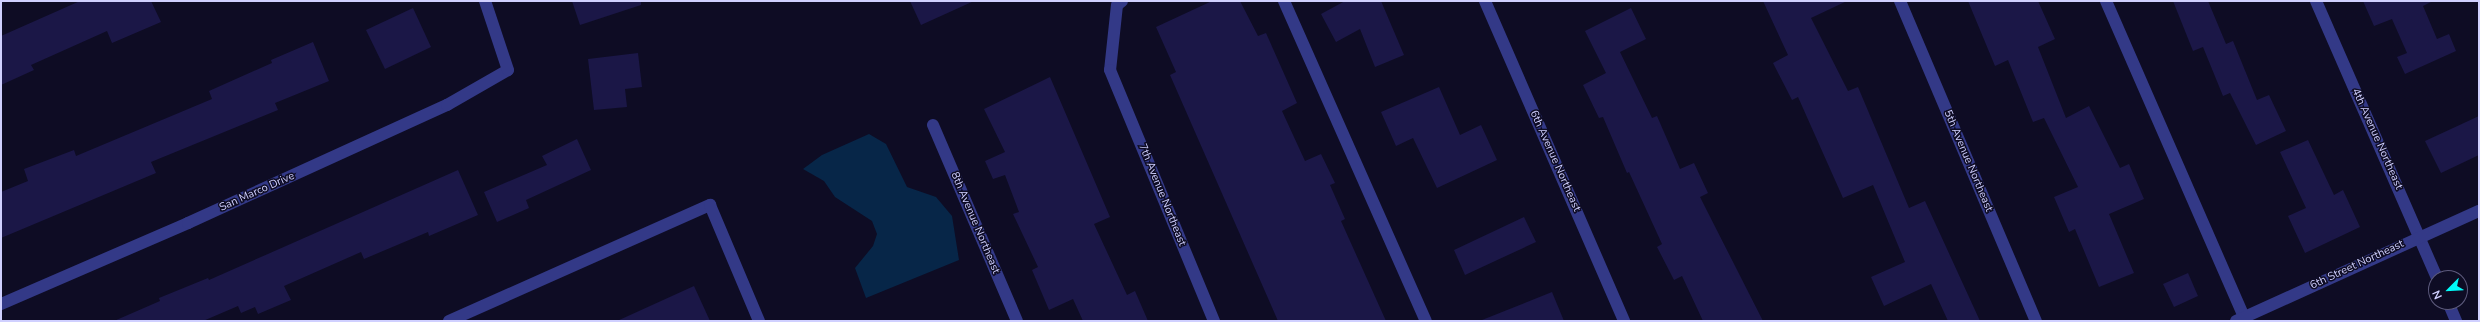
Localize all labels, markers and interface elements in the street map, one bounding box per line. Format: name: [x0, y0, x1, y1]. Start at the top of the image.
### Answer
street label: 4th Avenue Northeast: [2349, 86, 2405, 192]
street label: 6th Avenue Northeast: [1527, 108, 1583, 214]
street label: 5th Avenue Northeast: [1941, 108, 1995, 214]
street label: 7th Avenue Northeast: [1135, 142, 1189, 248]
street label: San Marco Drive: [217, 170, 297, 214]
street label: 8th Avenue Northeast: [948, 170, 1002, 276]
street label: 6th Street Northeast: [2308, 238, 2406, 292]
north arrow: [2428, 270, 2468, 310]
text: N: [2429, 288, 2446, 301]

